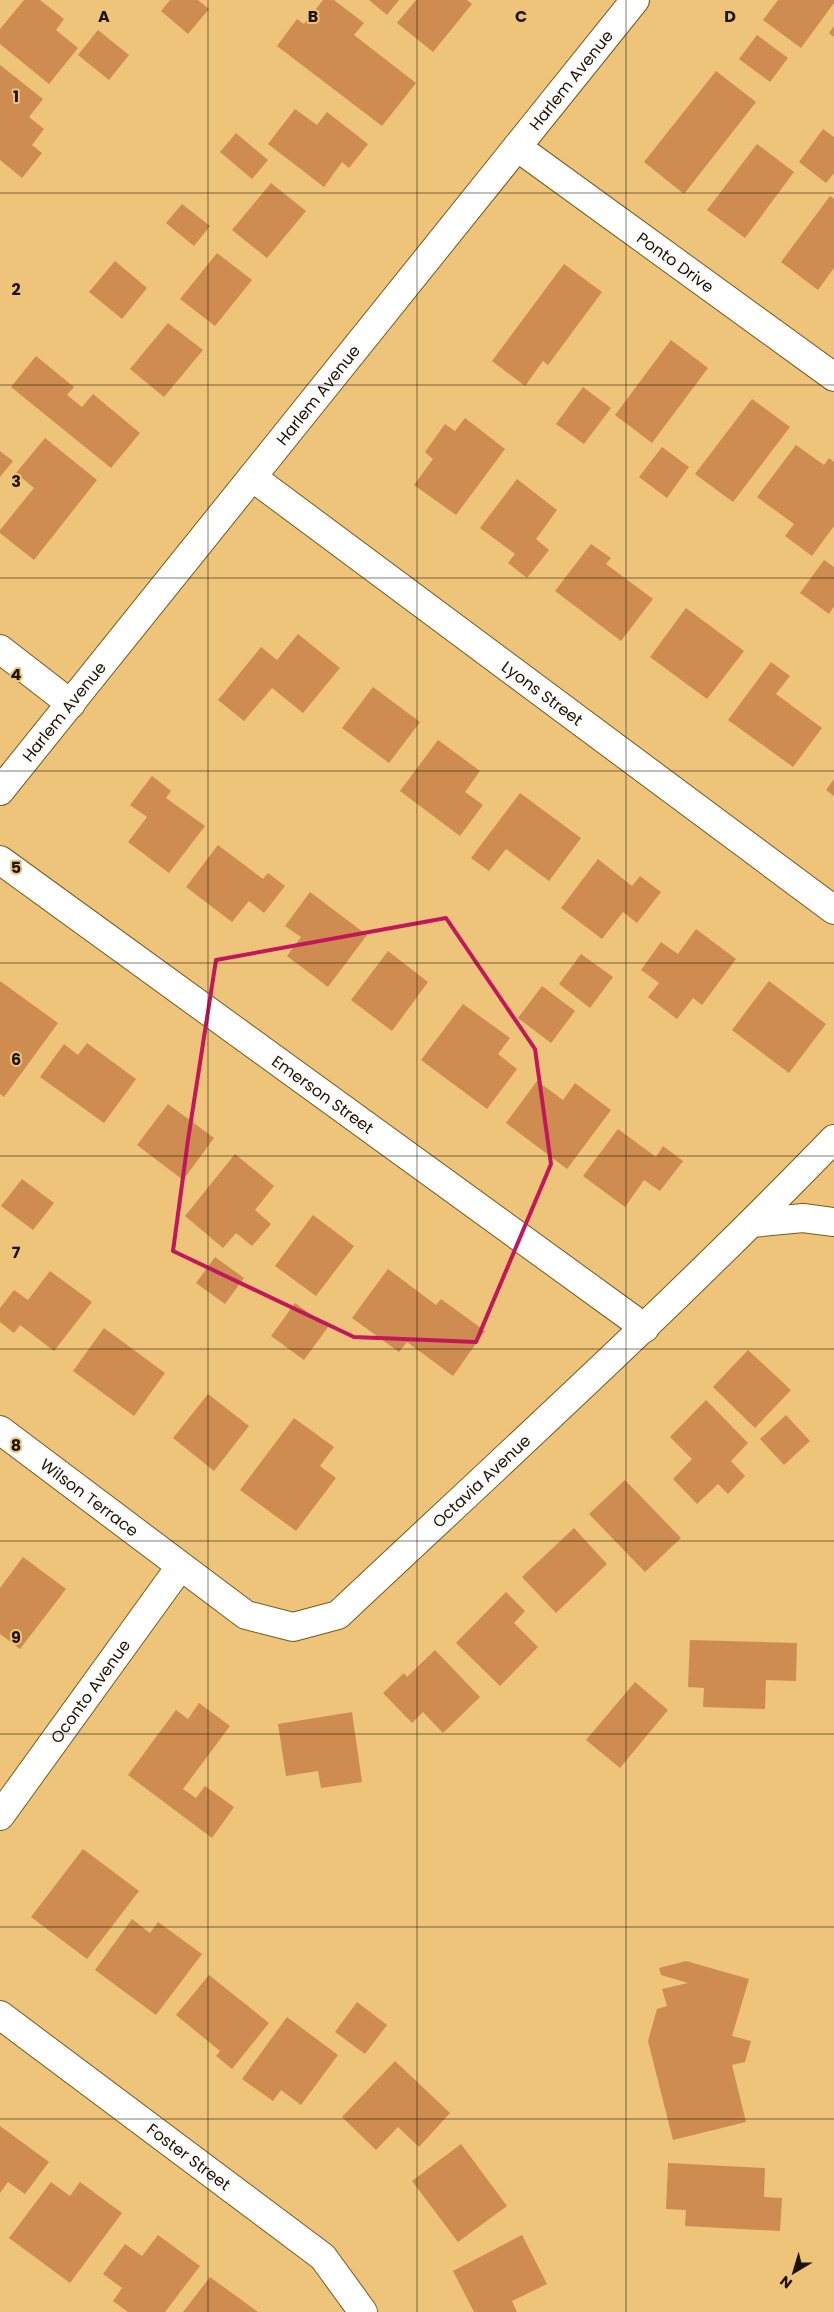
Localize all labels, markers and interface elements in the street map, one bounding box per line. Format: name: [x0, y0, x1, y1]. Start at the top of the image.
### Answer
text: A: [98, 5, 110, 28]
text: B: [308, 5, 318, 28]
text: C: [515, 5, 527, 28]
text: D: [724, 5, 736, 28]
street label: Harlem Avenue: [524, 25, 618, 135]
text: 1: [13, 85, 19, 108]
street label: Ponto Drive: [632, 226, 719, 298]
text: 2: [11, 278, 21, 301]
street label: Harlem Avenue: [271, 340, 365, 450]
text: 3: [11, 470, 21, 493]
street label: Lyons Street: [497, 655, 588, 731]
street label: Harlem Avenue: [17, 656, 111, 766]
text: 4: [11, 663, 22, 686]
text: 5: [11, 856, 21, 879]
text: 6: [11, 1048, 21, 1071]
street label: Emerson Street: [267, 1050, 379, 1139]
text: 7: [12, 1241, 21, 1264]
street label: Octavia Avenue: [427, 1429, 536, 1533]
text: 8: [11, 1434, 21, 1457]
street label: Wilson Terrace: [36, 1453, 143, 1542]
text: 9: [11, 1626, 21, 1649]
street label: Oconto Avenue: [45, 1634, 136, 1748]
street label: Foster Street: [142, 2117, 236, 2196]
north arrow: [769, 2247, 819, 2297]
text: N: [776, 2271, 796, 2293]

